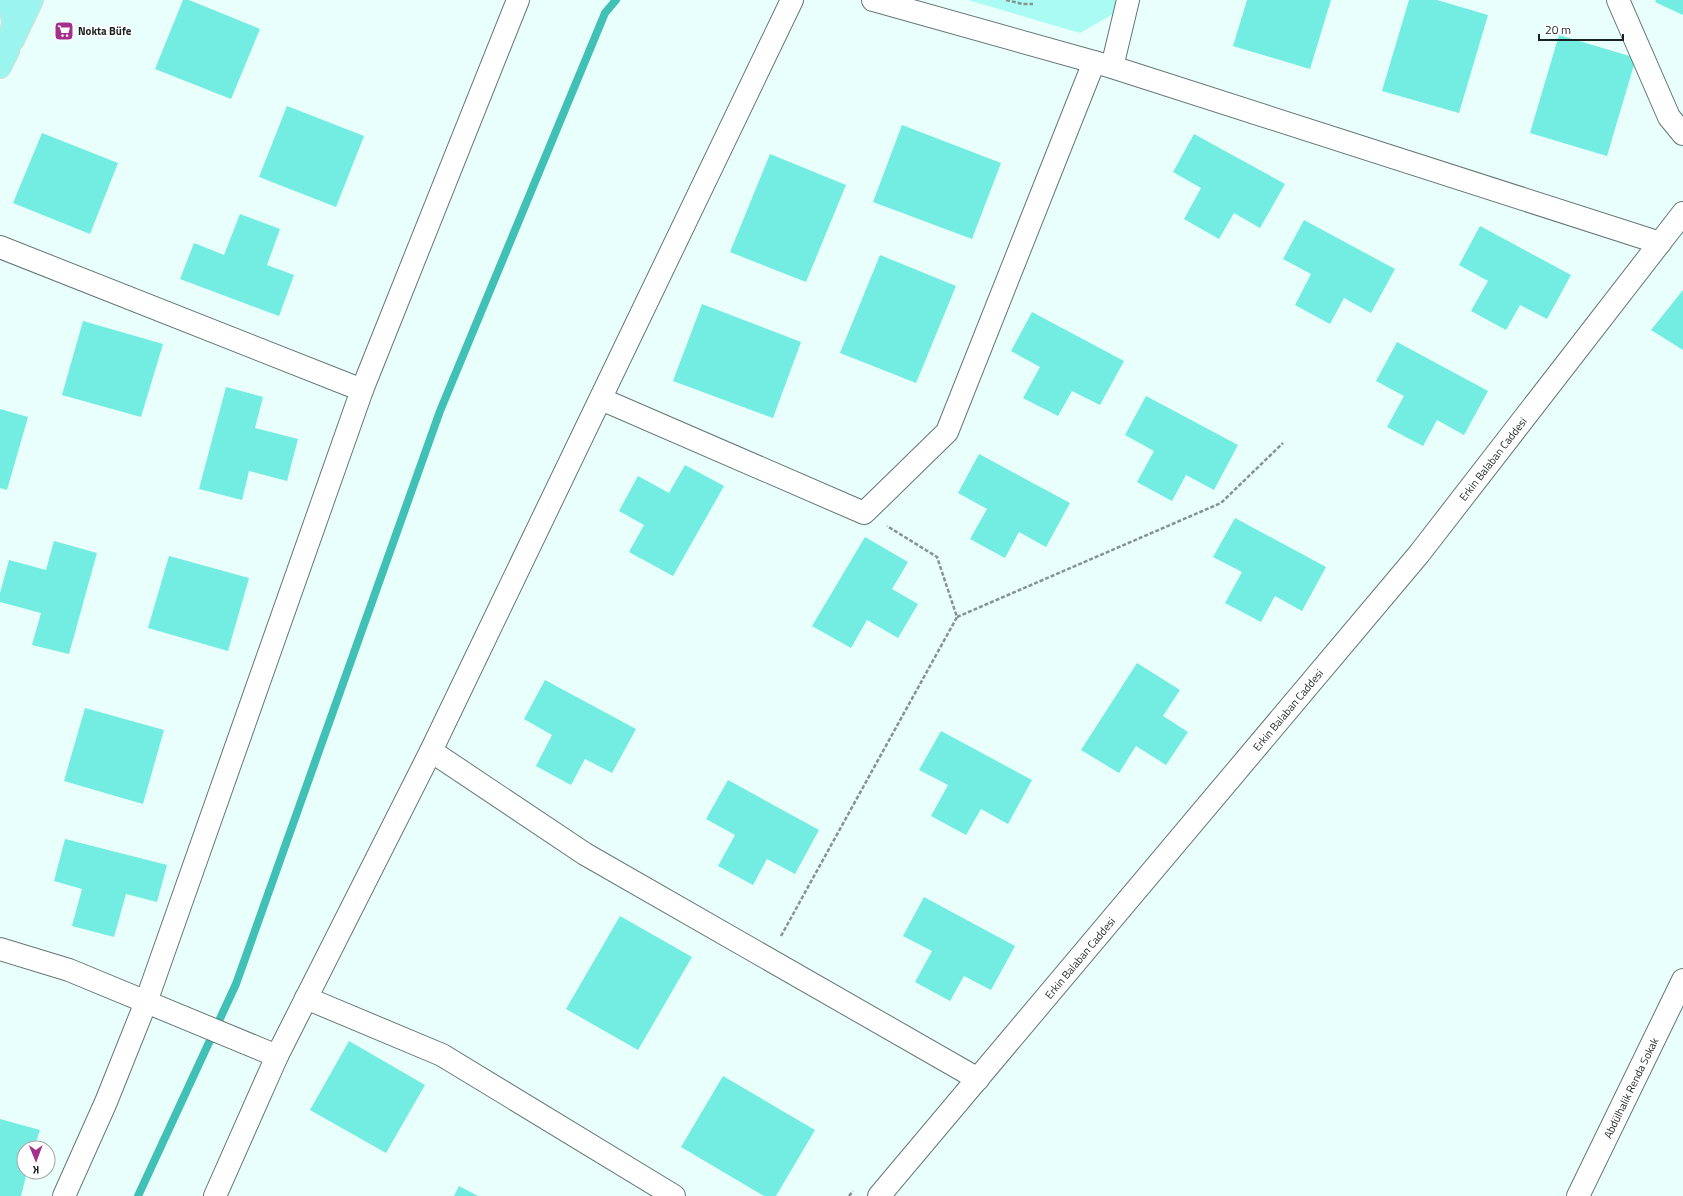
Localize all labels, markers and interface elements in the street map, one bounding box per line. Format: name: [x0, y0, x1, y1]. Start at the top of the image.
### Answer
scale bar: [1539, 16, 1623, 42]
supermarket icon: Nokta Büfe: [53, 20, 75, 42]
text: 20 m: [1545, 20, 1571, 39]
place label: Nokta Büfe: [78, 23, 132, 39]
street label: Erkin Balaban Caddesi: [1455, 414, 1531, 504]
street label: Erkin Balaban Caddesi: [1249, 666, 1327, 754]
street label: Erkin Balaban Caddesi: [1041, 914, 1119, 1002]
street label: Abdülhalik Renda Sokak: [1600, 1034, 1663, 1141]
north arrow: [16, 1140, 56, 1180]
text: K: [32, 1162, 40, 1178]

